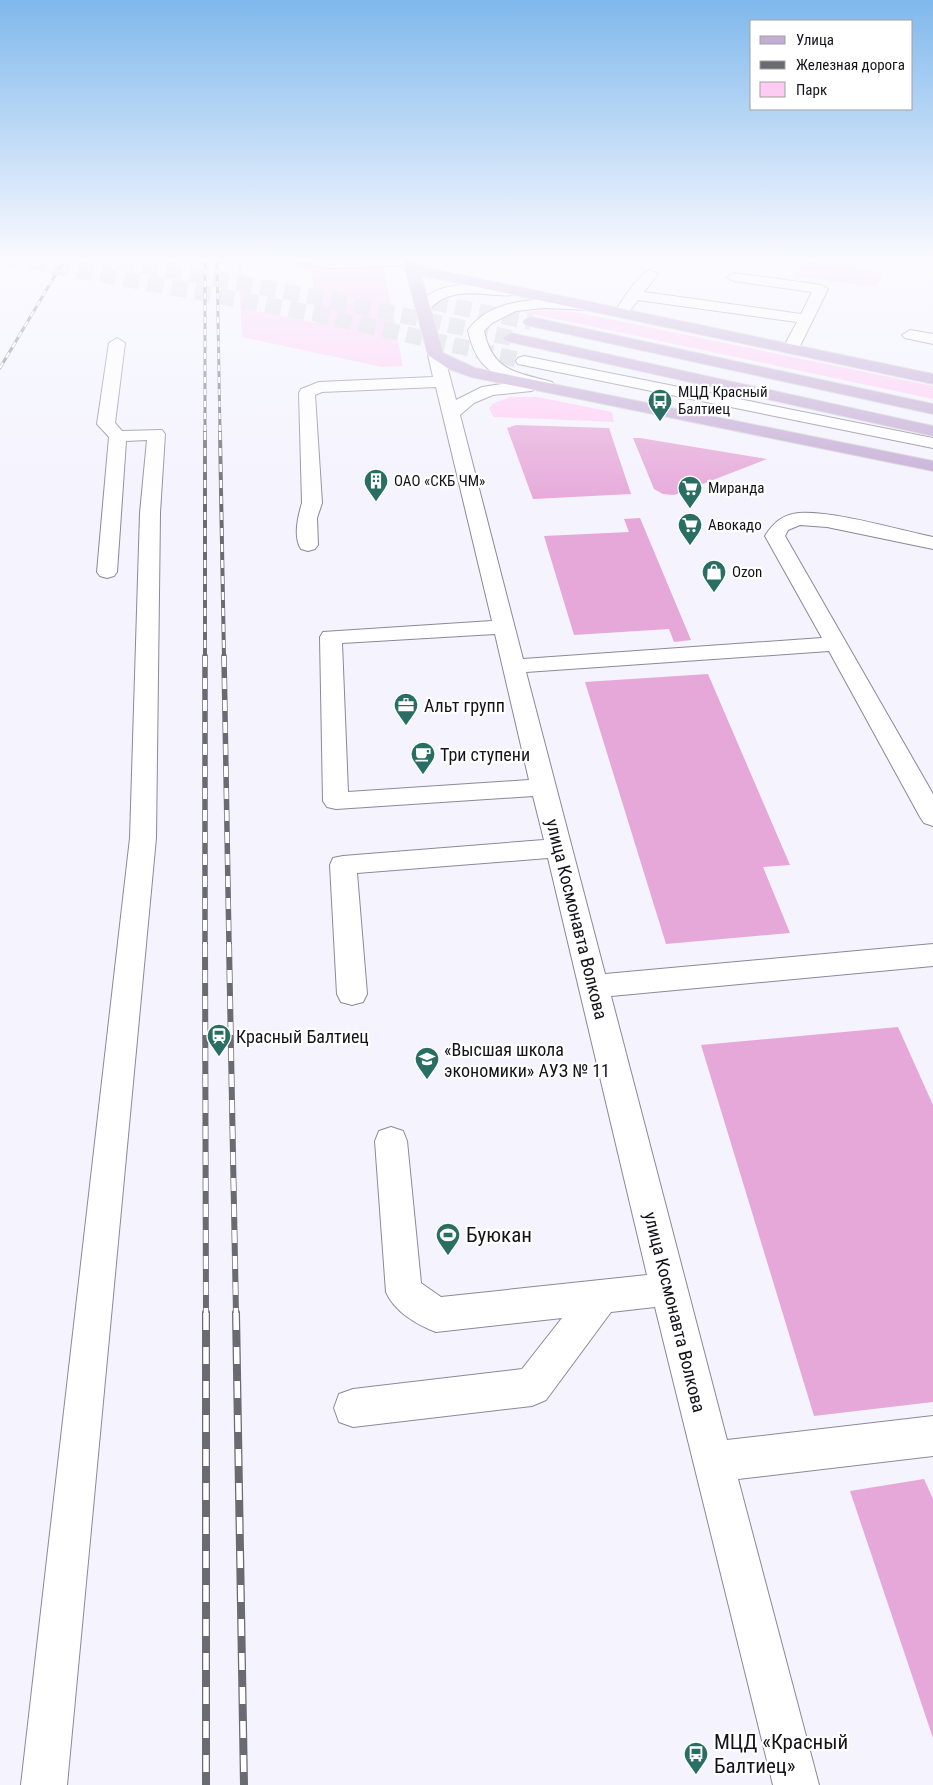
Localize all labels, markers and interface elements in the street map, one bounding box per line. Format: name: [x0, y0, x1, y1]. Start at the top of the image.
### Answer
legend: [750, 20, 913, 110]
text: Улица: [796, 31, 834, 49]
text: Железная дорога: [796, 56, 905, 74]
text: Парк: [796, 81, 827, 99]
place label: МЦД Красный Балтиец: [678, 383, 768, 418]
bus stop icon: МЦД Красный Балтиец: [647, 388, 673, 422]
building icon: ОАО «СКБ ЧМ»: [363, 468, 389, 502]
place label: ОАО «СКБ ЧМ»: [394, 472, 485, 490]
supermarket icon: Миранда: [677, 475, 703, 509]
place label: Миранда: [708, 479, 764, 497]
supermarket icon: Авокадо: [677, 512, 703, 546]
place label: Авокадо: [708, 516, 762, 534]
shop icon: Ozon: [701, 559, 727, 593]
place label: Ozon: [732, 563, 762, 581]
office icon: Альт групп: [393, 692, 419, 726]
place label: Альт групп: [424, 695, 505, 716]
cafe icon: Три ступени: [410, 741, 436, 775]
place label: Три ступени: [440, 744, 530, 765]
street label: улица Космонавта Волкова: [542, 817, 612, 1021]
station icon: Красный Балтиец: [206, 1023, 232, 1057]
place label: Красный Балтиец: [236, 1026, 369, 1047]
place label: «Высшая школа экономики» АУЗ № 11: [444, 1039, 610, 1081]
school or university icon: «Высшая школа экономики» АУЗ № 11: [414, 1046, 440, 1080]
street label: улица Космонавта Волкова: [640, 1210, 710, 1414]
sports icon: Буюкан: [435, 1222, 461, 1256]
place label: Буюкан: [466, 1223, 532, 1247]
place label: МЦД «Красный Балтиец»: [714, 1730, 848, 1778]
bus stop icon: МЦД «Красный Балтиец»: [683, 1741, 709, 1775]

